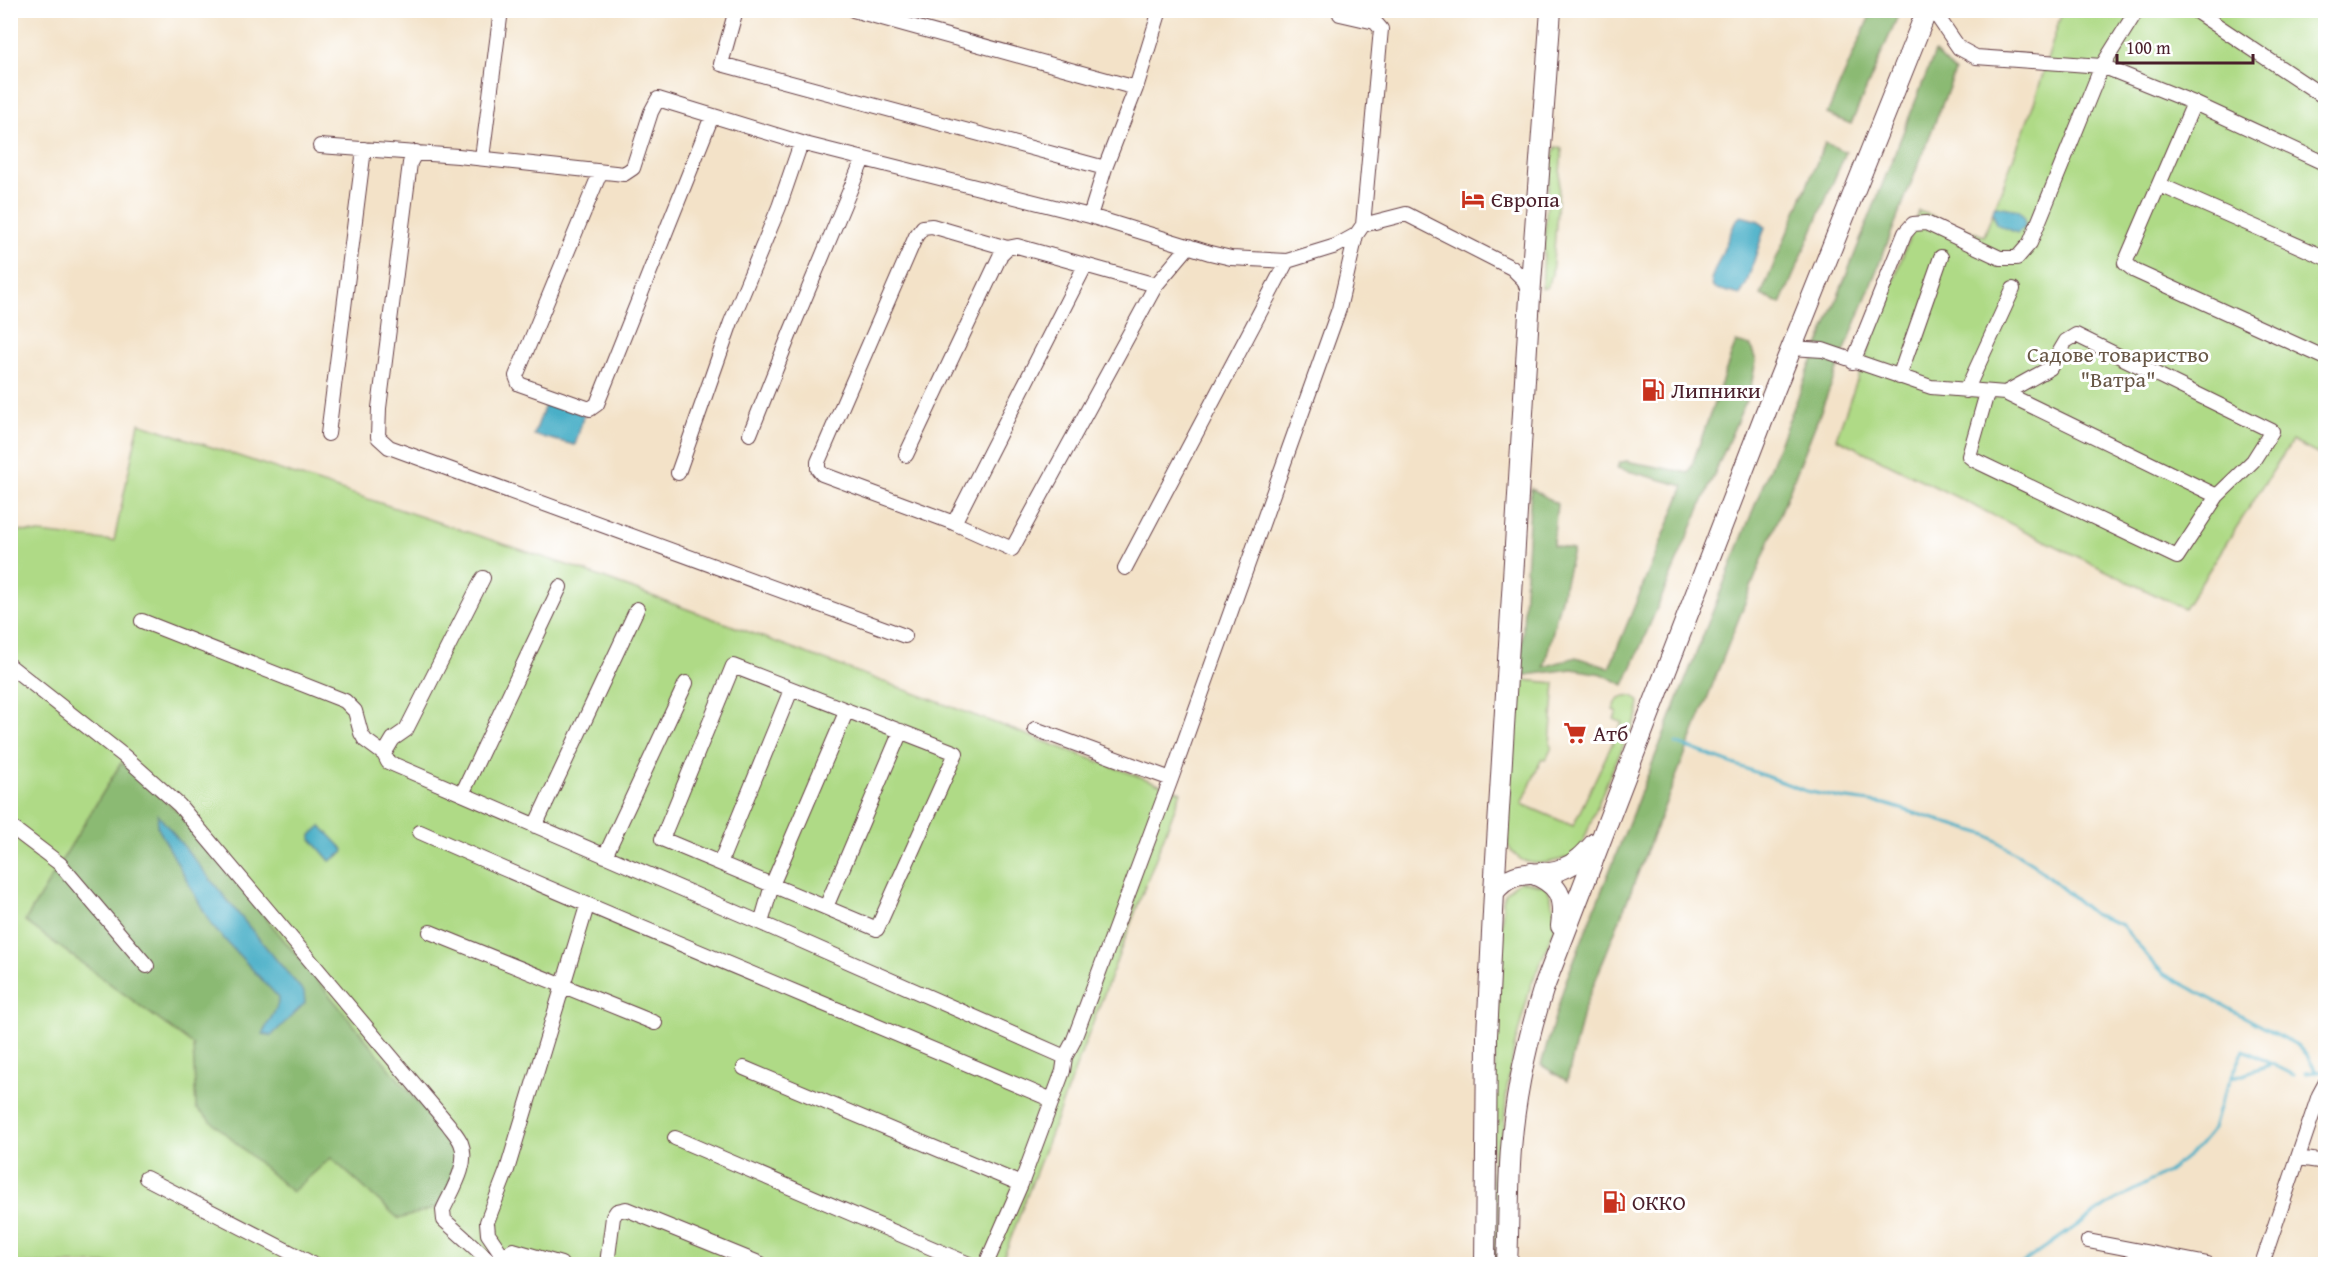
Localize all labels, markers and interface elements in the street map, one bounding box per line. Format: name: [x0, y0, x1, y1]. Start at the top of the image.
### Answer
scale bar: [2117, 27, 2254, 65]
text: 100 m: [2126, 34, 2171, 61]
place label: Європа: [1491, 183, 1560, 215]
hotel icon: Європа: [1460, 186, 1486, 212]
park label: Садове товариство "Ватра": [2027, 338, 2209, 395]
place label: Липники: [1671, 374, 1761, 406]
fuel station icon: Липники: [1640, 377, 1666, 403]
place label: Атб: [1593, 717, 1628, 749]
supermarket icon: Атб: [1562, 720, 1588, 746]
place label: ОККО: [1632, 1186, 1686, 1218]
fuel station icon: ОККО: [1601, 1189, 1627, 1215]

